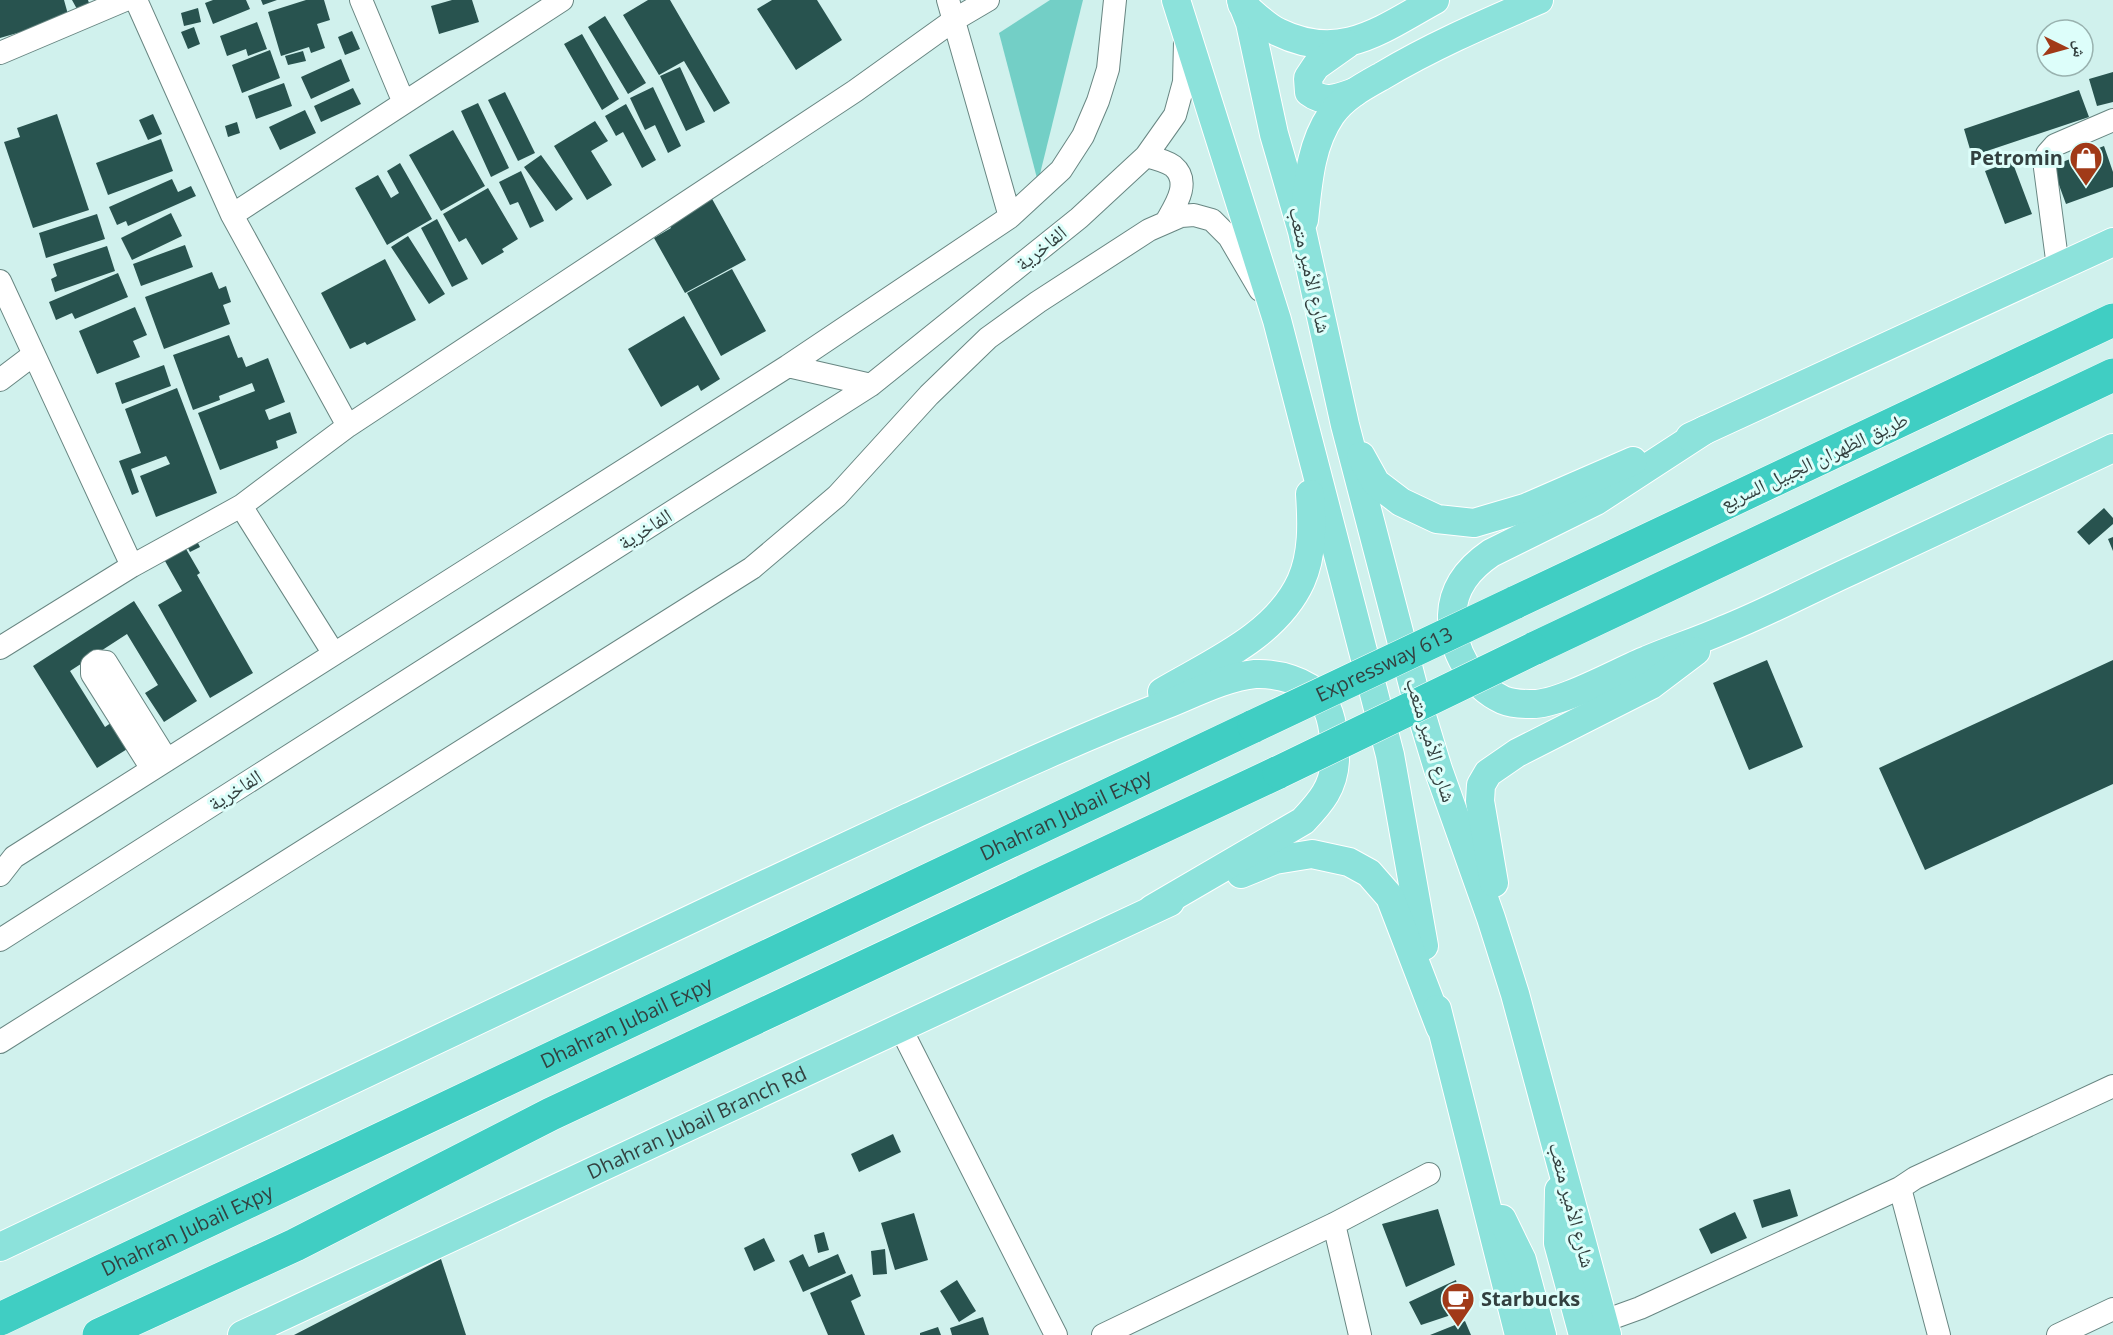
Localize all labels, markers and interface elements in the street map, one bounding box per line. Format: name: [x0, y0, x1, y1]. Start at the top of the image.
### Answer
north arrow: [2035, 18, 2095, 78]
text: ش: [2068, 40, 2092, 59]
shop icon: Petromin: [2068, 140, 2104, 187]
place label: Petromin: [1970, 144, 2063, 171]
street label: شارع الأمير متعب: [1283, 204, 1338, 336]
street label: الفاخرية: [1009, 219, 1072, 277]
street label: طريق الظهران الجبيل السريع: [1716, 405, 1912, 516]
street label: الفاخرية: [613, 502, 677, 556]
street label: Expressway 613: [1311, 620, 1457, 708]
street label: شارع الأمير متعب: [1400, 674, 1463, 805]
street label: Dhahran Jubail Expy: [975, 762, 1157, 867]
street label: الفاخرية: [203, 763, 267, 817]
street label: Dhahran Jubail Expy: [536, 970, 718, 1075]
street label: Dhahran Jubail Branch Rd: [582, 1059, 811, 1185]
street label: شارع الأمير متعب: [1543, 1139, 1602, 1271]
street label: Dhahran Jubail Expy: [97, 1177, 278, 1282]
cafe icon: Starbucks: [1440, 1281, 1476, 1328]
place label: Starbucks: [1481, 1285, 1580, 1312]

